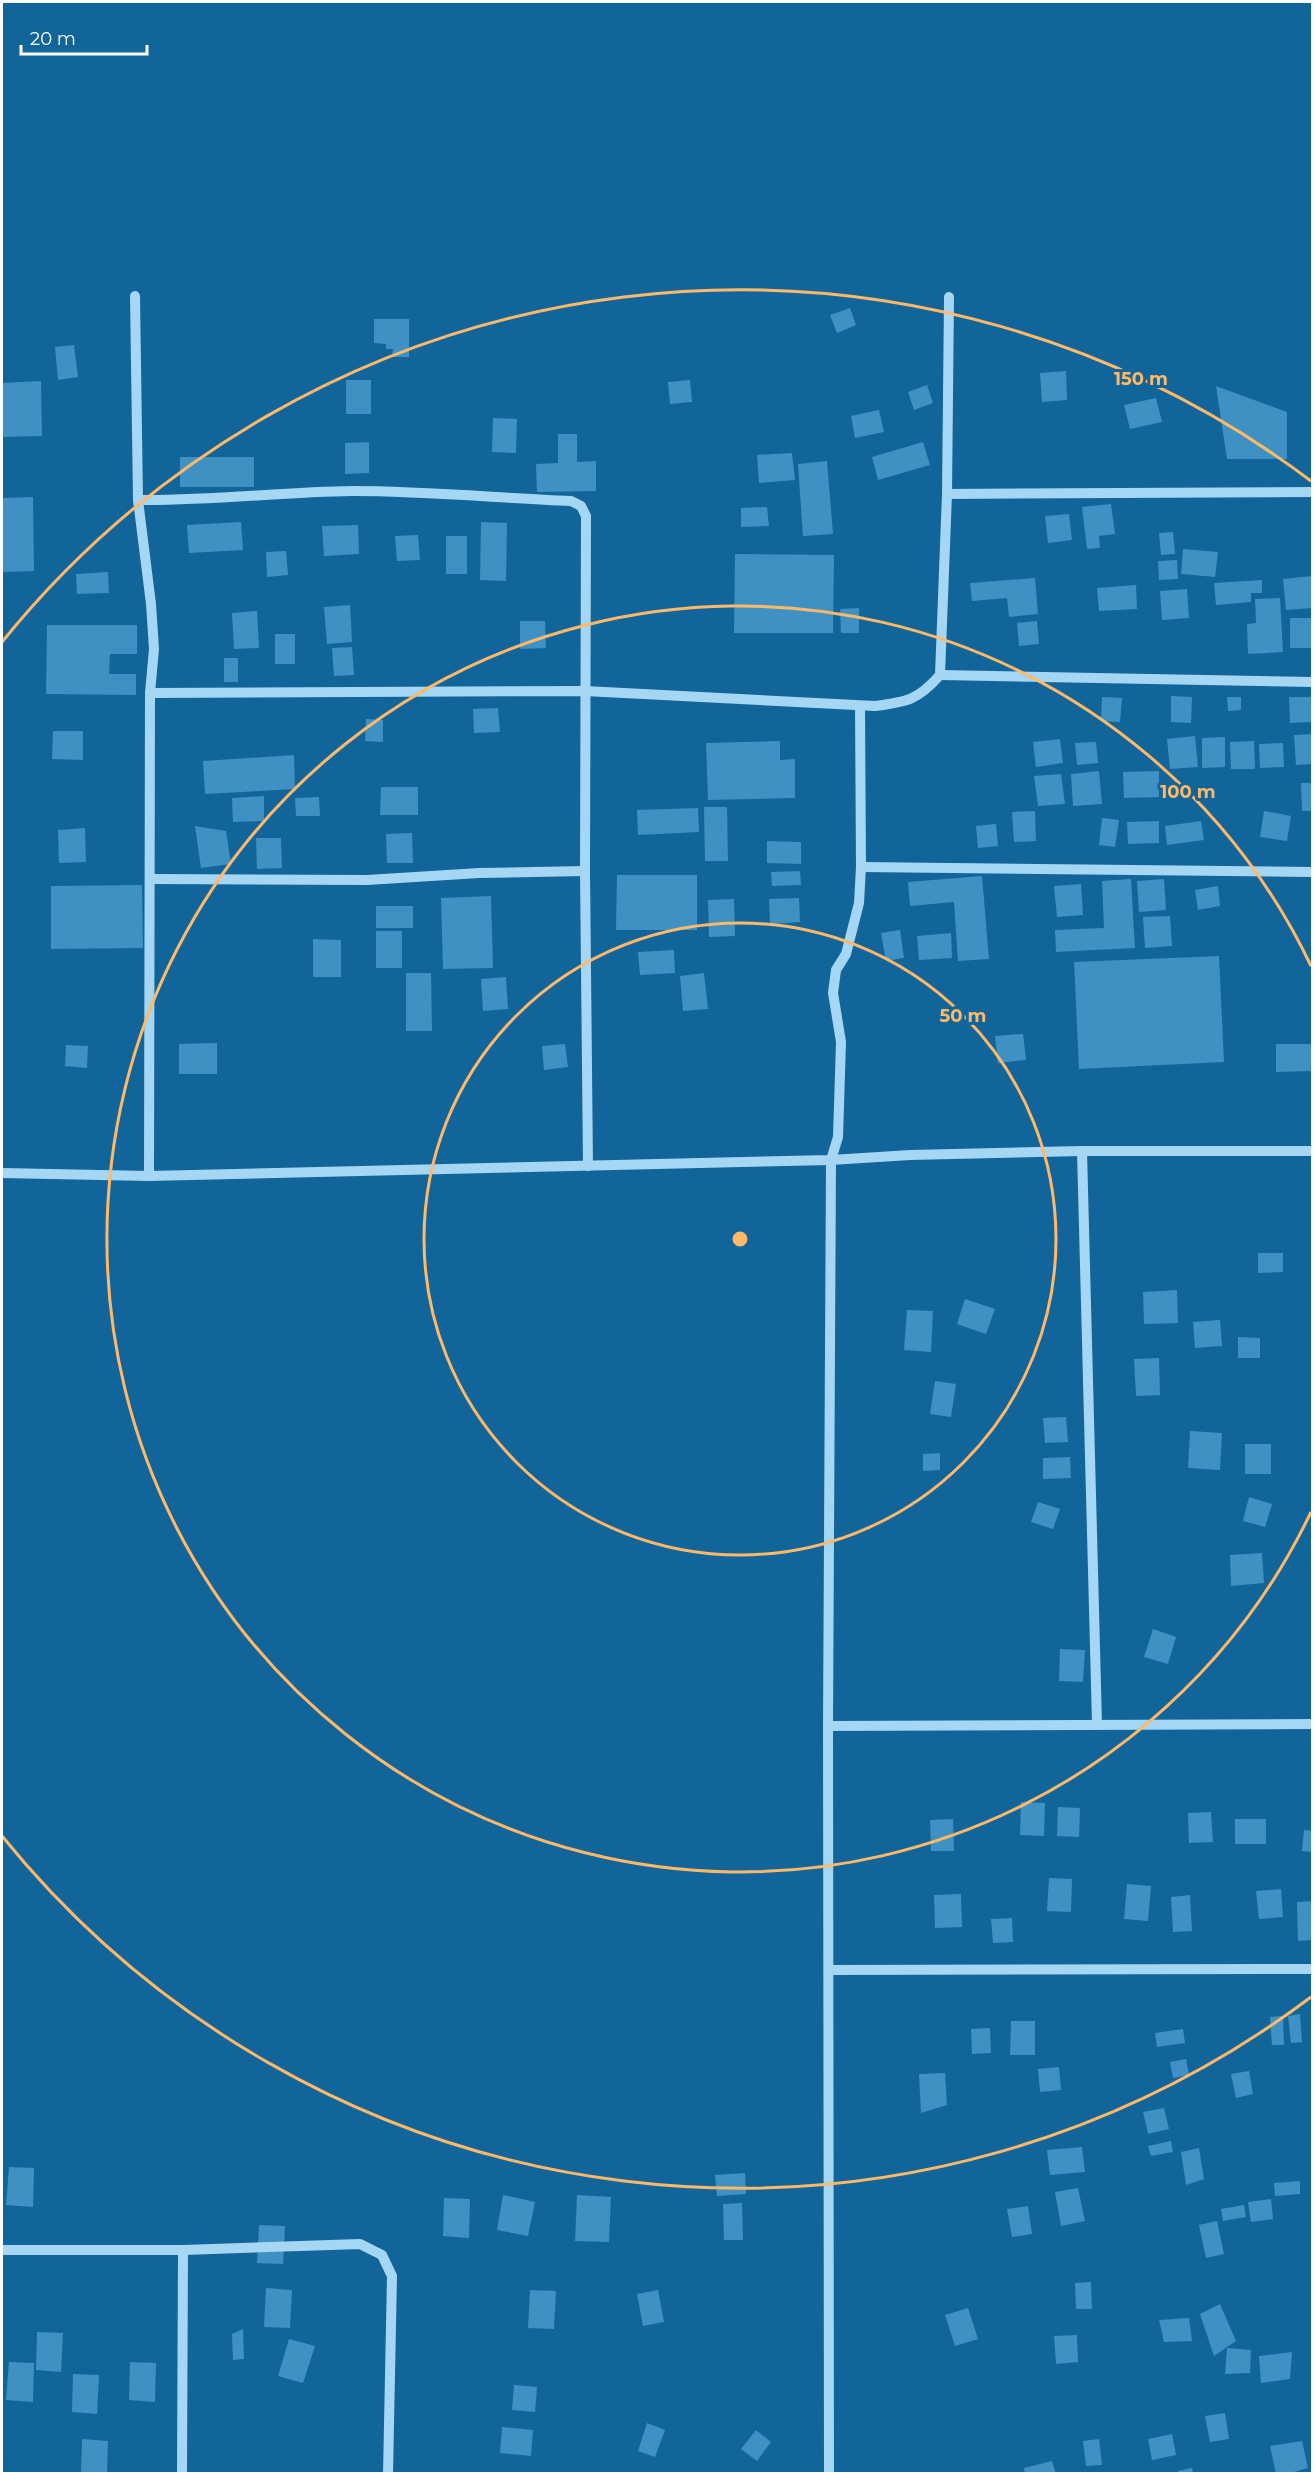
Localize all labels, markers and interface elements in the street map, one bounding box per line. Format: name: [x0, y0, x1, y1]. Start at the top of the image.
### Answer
scale bar: [21, 18, 147, 56]
text: 20 m: [30, 28, 76, 50]
text: 150 m: [1114, 368, 1168, 390]
text: 100 m: [1160, 781, 1216, 803]
text: 50 m: [940, 1005, 986, 1027]
centre of rings: [730, 1229, 750, 1249]

